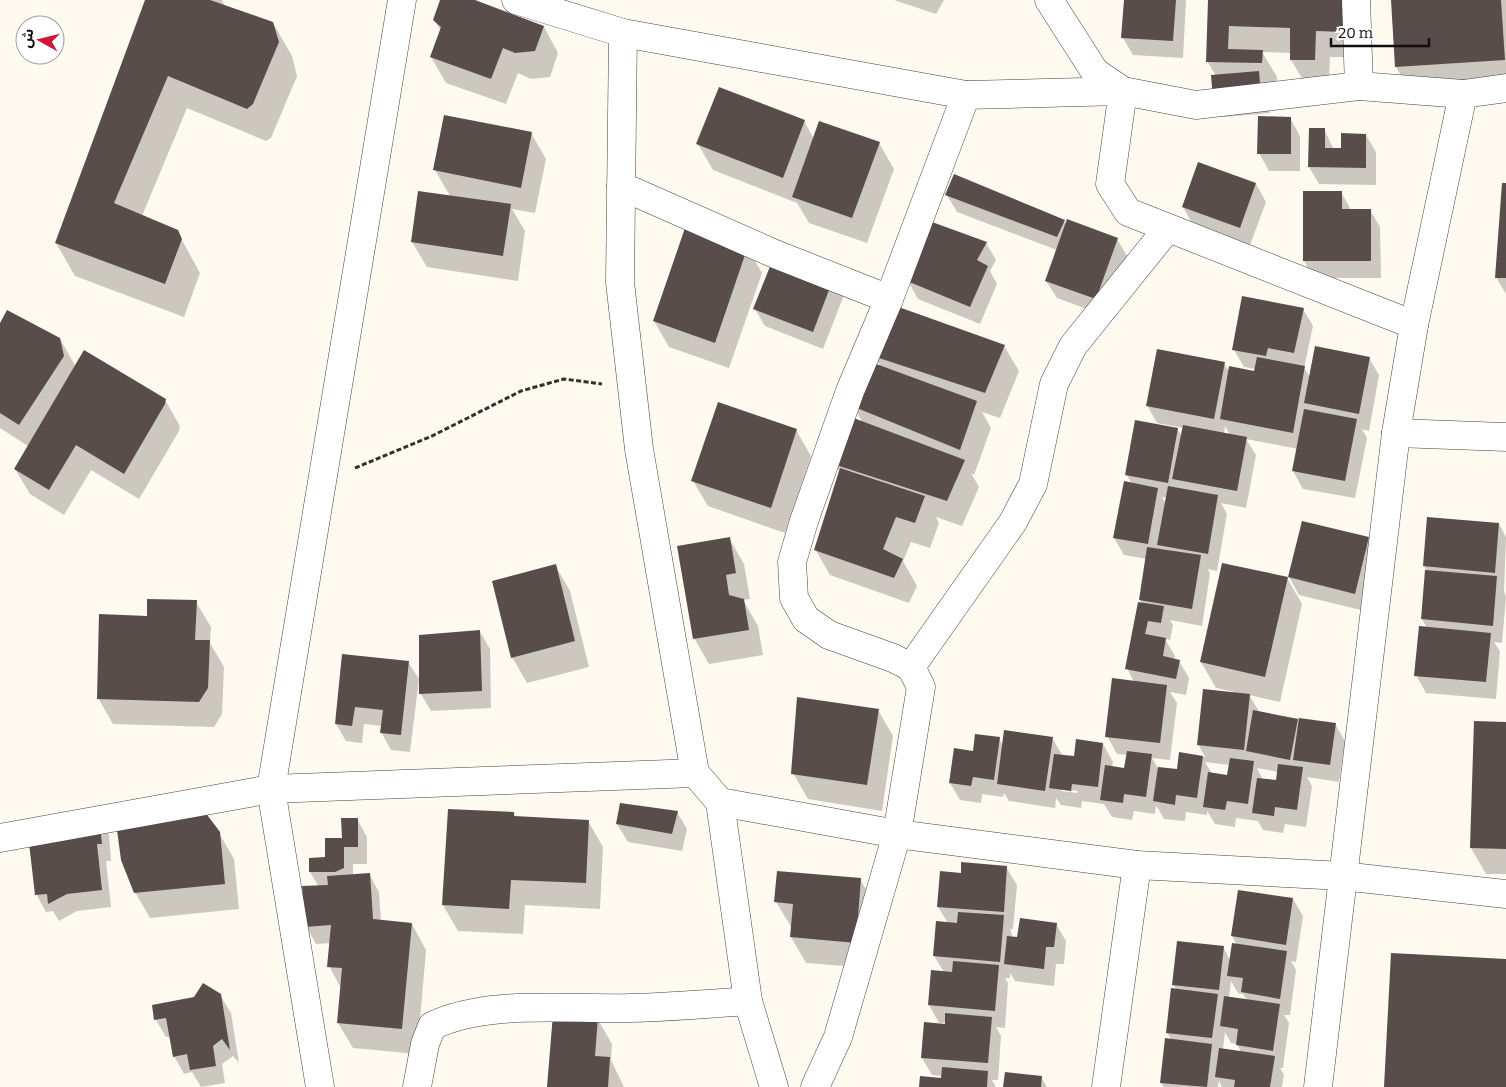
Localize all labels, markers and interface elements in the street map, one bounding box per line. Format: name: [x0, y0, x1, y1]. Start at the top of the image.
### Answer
north arrow: [15, 15, 65, 65]
scale bar: [1331, 15, 1428, 47]
text: 20 m: [1338, 24, 1374, 42]
text: ش: [18, 28, 37, 49]

